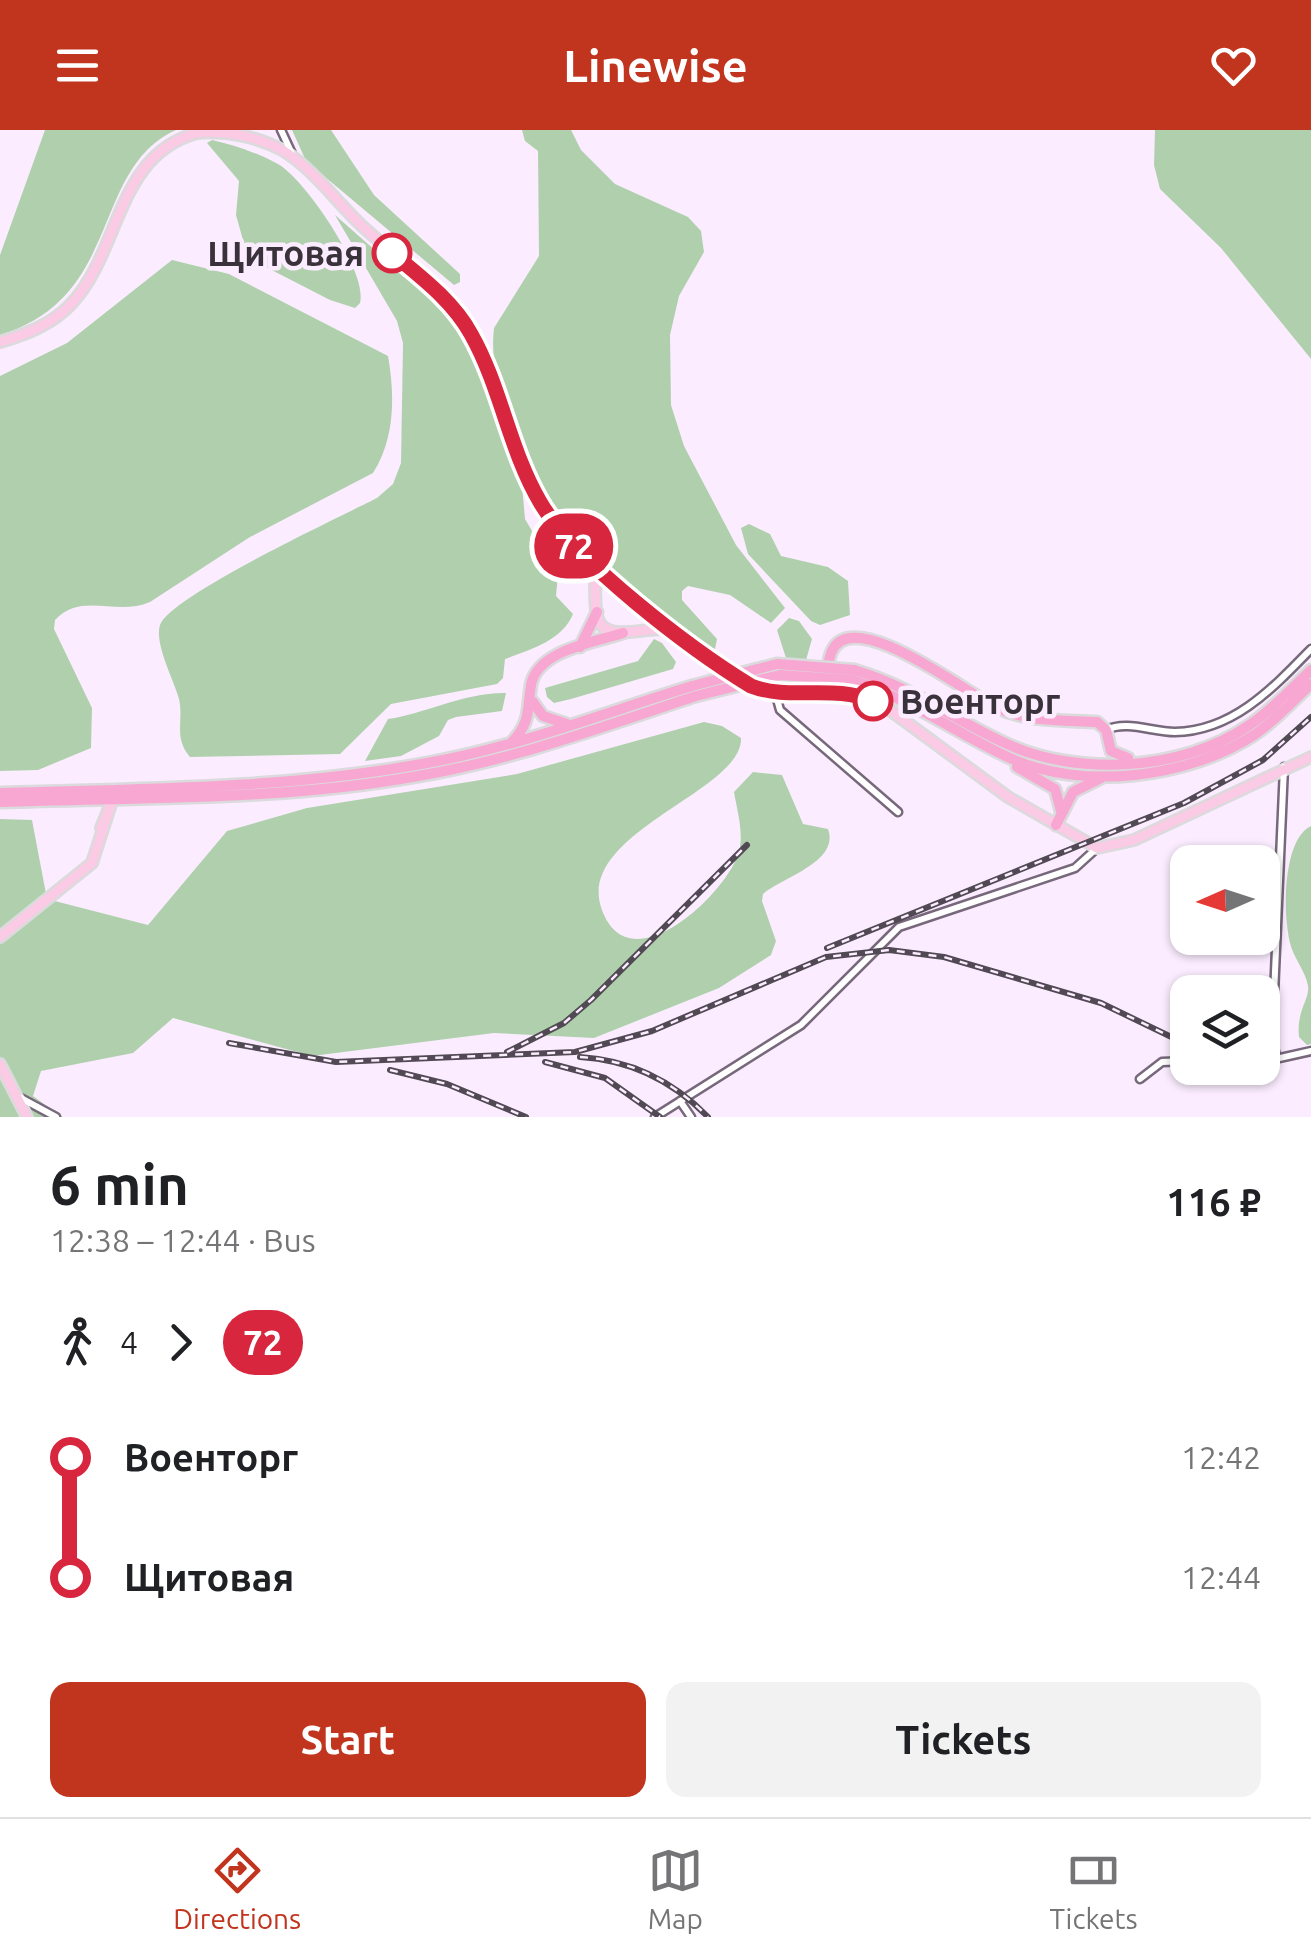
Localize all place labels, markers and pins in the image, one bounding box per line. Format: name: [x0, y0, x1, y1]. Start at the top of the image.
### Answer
place label: Щитовая: [207, 233, 364, 273]
marker: Щитовая: [373, 234, 411, 272]
place label: Военторг: [900, 681, 1061, 721]
marker: Военторг: [854, 682, 892, 720]

